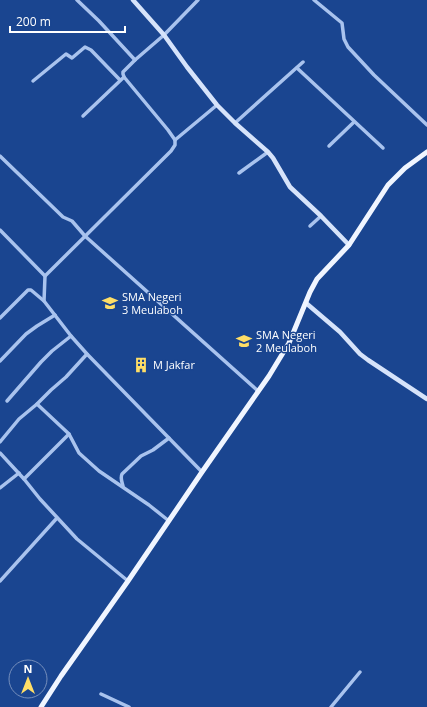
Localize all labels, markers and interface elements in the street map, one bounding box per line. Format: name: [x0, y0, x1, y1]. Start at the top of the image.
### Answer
scale bar: [10, 8, 125, 34]
text: 200 m: [16, 13, 51, 30]
place label: SMA Negeri 3 Meulaboh: [122, 289, 183, 317]
school or university icon: SMA Negeri 3 Meulaboh: [101, 294, 119, 312]
place label: SMA Negeri 2 Meulaboh: [256, 327, 317, 355]
school or university icon: SMA Negeri 2 Meulaboh: [235, 332, 253, 350]
building icon: M Jakfar: [132, 356, 150, 374]
place label: M Jakfar: [153, 357, 195, 372]
north arrow: [8, 659, 48, 699]
text: N: [24, 661, 32, 676]

